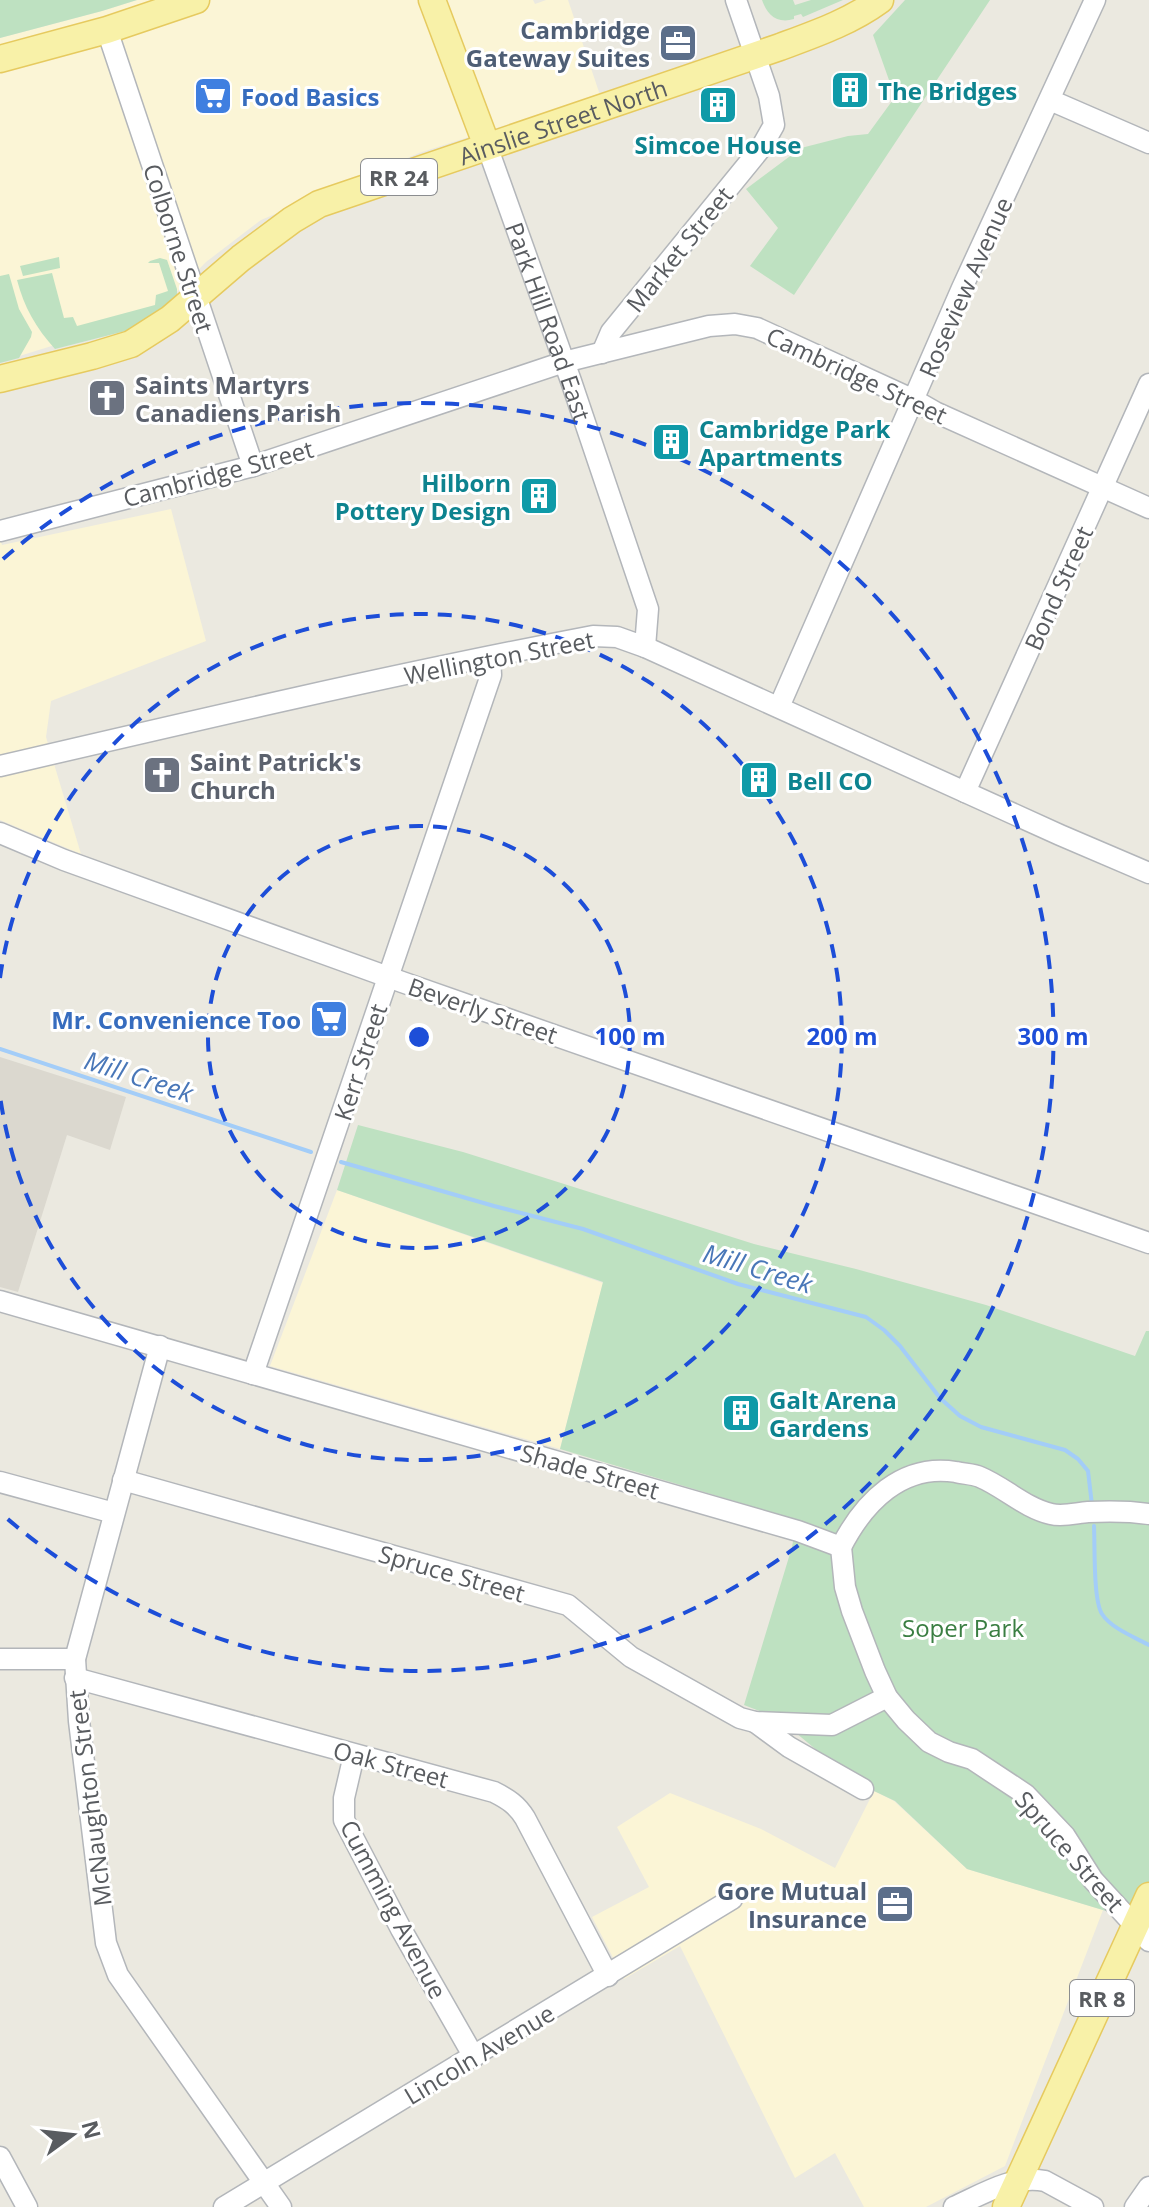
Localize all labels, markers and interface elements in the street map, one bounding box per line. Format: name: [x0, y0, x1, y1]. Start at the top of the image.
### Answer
place label: Cambridge Gateway Suites: [466, 13, 650, 74]
office icon: Cambridge Gateway Suites: [657, 22, 699, 64]
building icon: The Bridges: [829, 69, 871, 111]
street label: Ainslie Street North: [454, 70, 671, 172]
place label: The Bridges: [878, 74, 1017, 107]
supermarket icon: Food Basics: [192, 75, 234, 117]
place label: Food Basics: [241, 80, 380, 113]
building icon: Simcoe House: [697, 84, 739, 126]
place label: Simcoe House: [635, 128, 801, 161]
street label: Colborne Street: [136, 159, 222, 337]
road number: RR 24: [361, 159, 437, 195]
street label: Market Street: [618, 179, 740, 319]
street label: Roseview Avenue: [910, 192, 1020, 382]
street label: Park Hill Road East: [499, 217, 600, 425]
street label: Cambridge Street: [761, 319, 953, 431]
place label: Saints Martyrs Canadiens Parish: [135, 368, 341, 429]
church icon: Saints Martyrs Canadiens Parish: [86, 377, 128, 419]
place label: Cambridge Park Apartments: [699, 412, 890, 473]
building icon: Cambridge Park Apartments: [650, 421, 692, 463]
street label: Cambridge Street: [119, 432, 317, 514]
place label: Hilborn Pottery Design: [335, 466, 511, 527]
building icon: Hilborn Pottery Design: [518, 475, 560, 517]
street label: Bond Street: [1016, 521, 1100, 655]
street label: Wellington Street: [401, 622, 597, 692]
place label: Saint Patrick's Church: [190, 745, 361, 806]
church icon: Saint Patrick's Church: [141, 754, 183, 796]
building icon: Bell CO: [738, 759, 780, 801]
place label: Bell CO: [787, 764, 873, 797]
street label: Beverly Street: [404, 969, 562, 1051]
supermarket icon: Mr. Convenience Too: [308, 998, 350, 1040]
street label: Kerr Street: [326, 999, 394, 1125]
place label: Mr. Convenience Too: [51, 1003, 301, 1036]
text: 100 m: [595, 1019, 665, 1052]
text: 200 m: [807, 1019, 877, 1052]
text: 300 m: [1018, 1019, 1088, 1052]
centre of rings: [405, 1023, 433, 1051]
water label: Mill Creek: [80, 1042, 199, 1111]
water label: Mill Creek: [699, 1234, 818, 1302]
place label: Galt Arena Gardens: [769, 1383, 897, 1444]
building icon: Galt Arena Gardens: [720, 1392, 762, 1434]
street label: Shade Street: [517, 1435, 663, 1507]
street label: Spruce Street: [375, 1536, 529, 1610]
park label: Soper Park: [902, 1611, 1024, 1644]
street label: McNaughton Street: [59, 1688, 119, 1908]
street label: Oak Street: [330, 1733, 452, 1795]
street label: Spruce Street: [1008, 1783, 1132, 1919]
street label: Cumming Avenue: [333, 1814, 455, 2004]
place label: Gore Mutual Insurance: [717, 1874, 867, 1935]
office icon: Gore Mutual Insurance: [874, 1883, 916, 1925]
road number: RR 8: [1070, 1980, 1134, 2016]
street label: Lincoln Avenue: [398, 1996, 560, 2112]
north arrow: [32, 2095, 112, 2175]
text: N: [75, 2117, 109, 2142]

